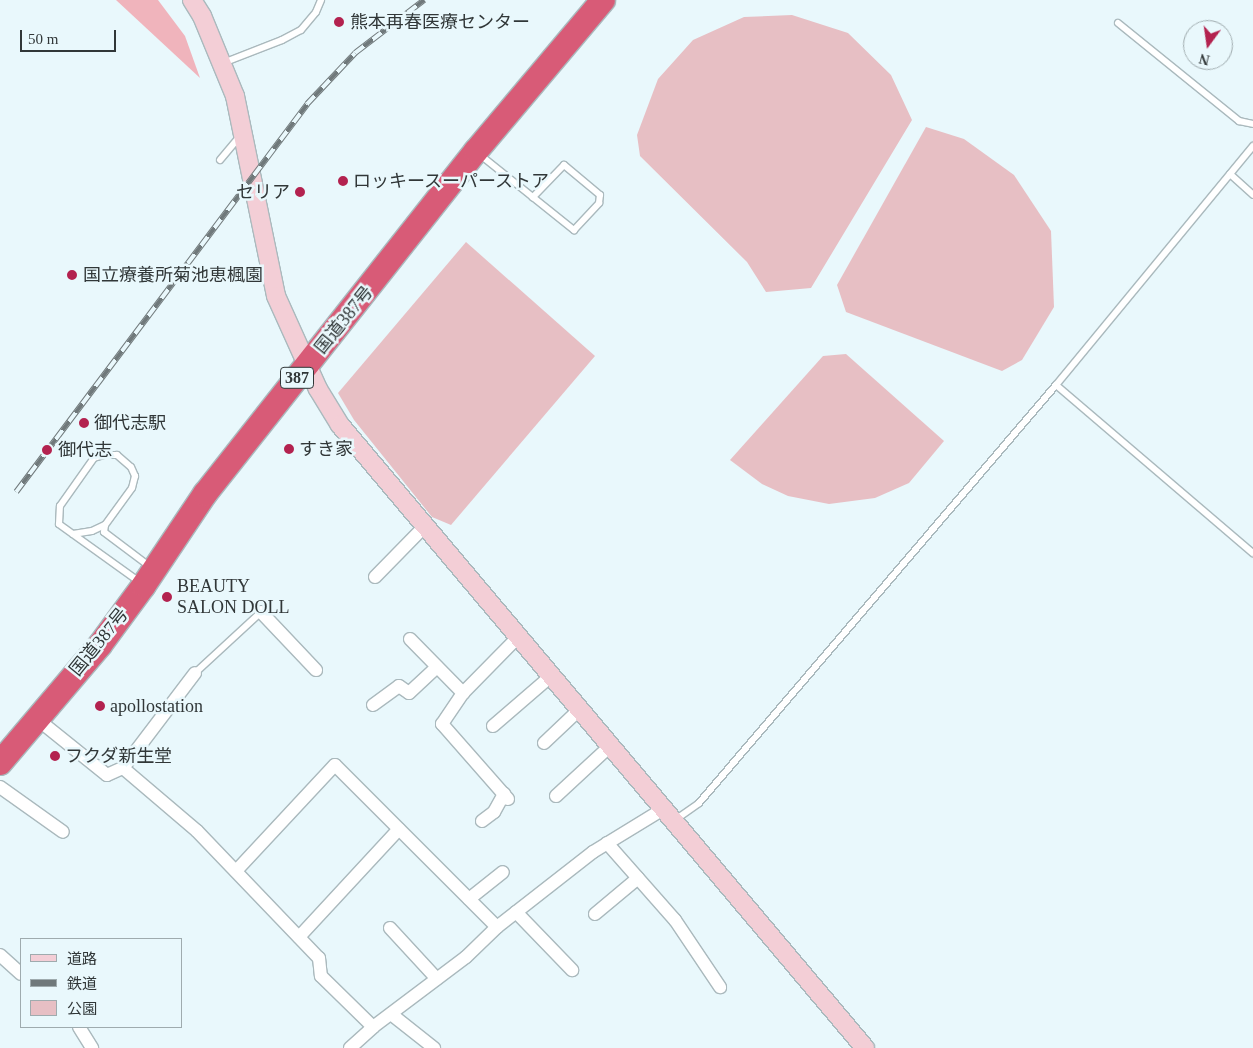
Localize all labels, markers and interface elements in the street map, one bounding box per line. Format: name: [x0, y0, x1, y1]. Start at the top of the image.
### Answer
place label: 熊本再春医療センター: [350, 11, 530, 33]
marker: 熊本再春医療センター: [332, 15, 346, 29]
scale bar: [22, 20, 119, 52]
north arrow: [1183, 20, 1233, 70]
text: 50 m: [28, 31, 58, 47]
text: N: [1198, 51, 1211, 68]
place label: ロッキースーパーストア: [353, 170, 551, 192]
marker: ロッキースーパーストア: [337, 175, 349, 187]
place label: セリア: [236, 181, 290, 203]
marker: セリア: [294, 186, 306, 198]
place label: 国立療養所菊池恵楓園: [83, 264, 263, 286]
marker: 国立療養所菊池恵楓園: [65, 268, 79, 282]
street label: 国道387号: [310, 282, 378, 358]
road number: 387: [280, 364, 314, 392]
place label: 御代志駅: [94, 412, 166, 434]
marker: 御代志駅: [78, 417, 90, 429]
place label: すき家: [299, 438, 353, 460]
place label: 御代志: [58, 439, 112, 461]
marker: 御代志: [40, 443, 54, 457]
marker: すき家: [283, 443, 295, 455]
place label: BEAUTY SALON DOLL: [177, 576, 289, 618]
marker: BEAUTY SALON DOLL: [161, 591, 173, 603]
street label: 国道387号: [65, 604, 133, 680]
place label: apollostation: [110, 695, 203, 717]
marker: apollostation: [94, 700, 106, 712]
place label: フクダ新生堂: [65, 745, 173, 767]
marker: フクダ新生堂: [49, 750, 61, 762]
legend: [20, 938, 182, 1028]
text: 道路: [67, 951, 97, 967]
text: 鉄道: [67, 976, 97, 992]
text: 公園: [67, 1001, 97, 1017]

